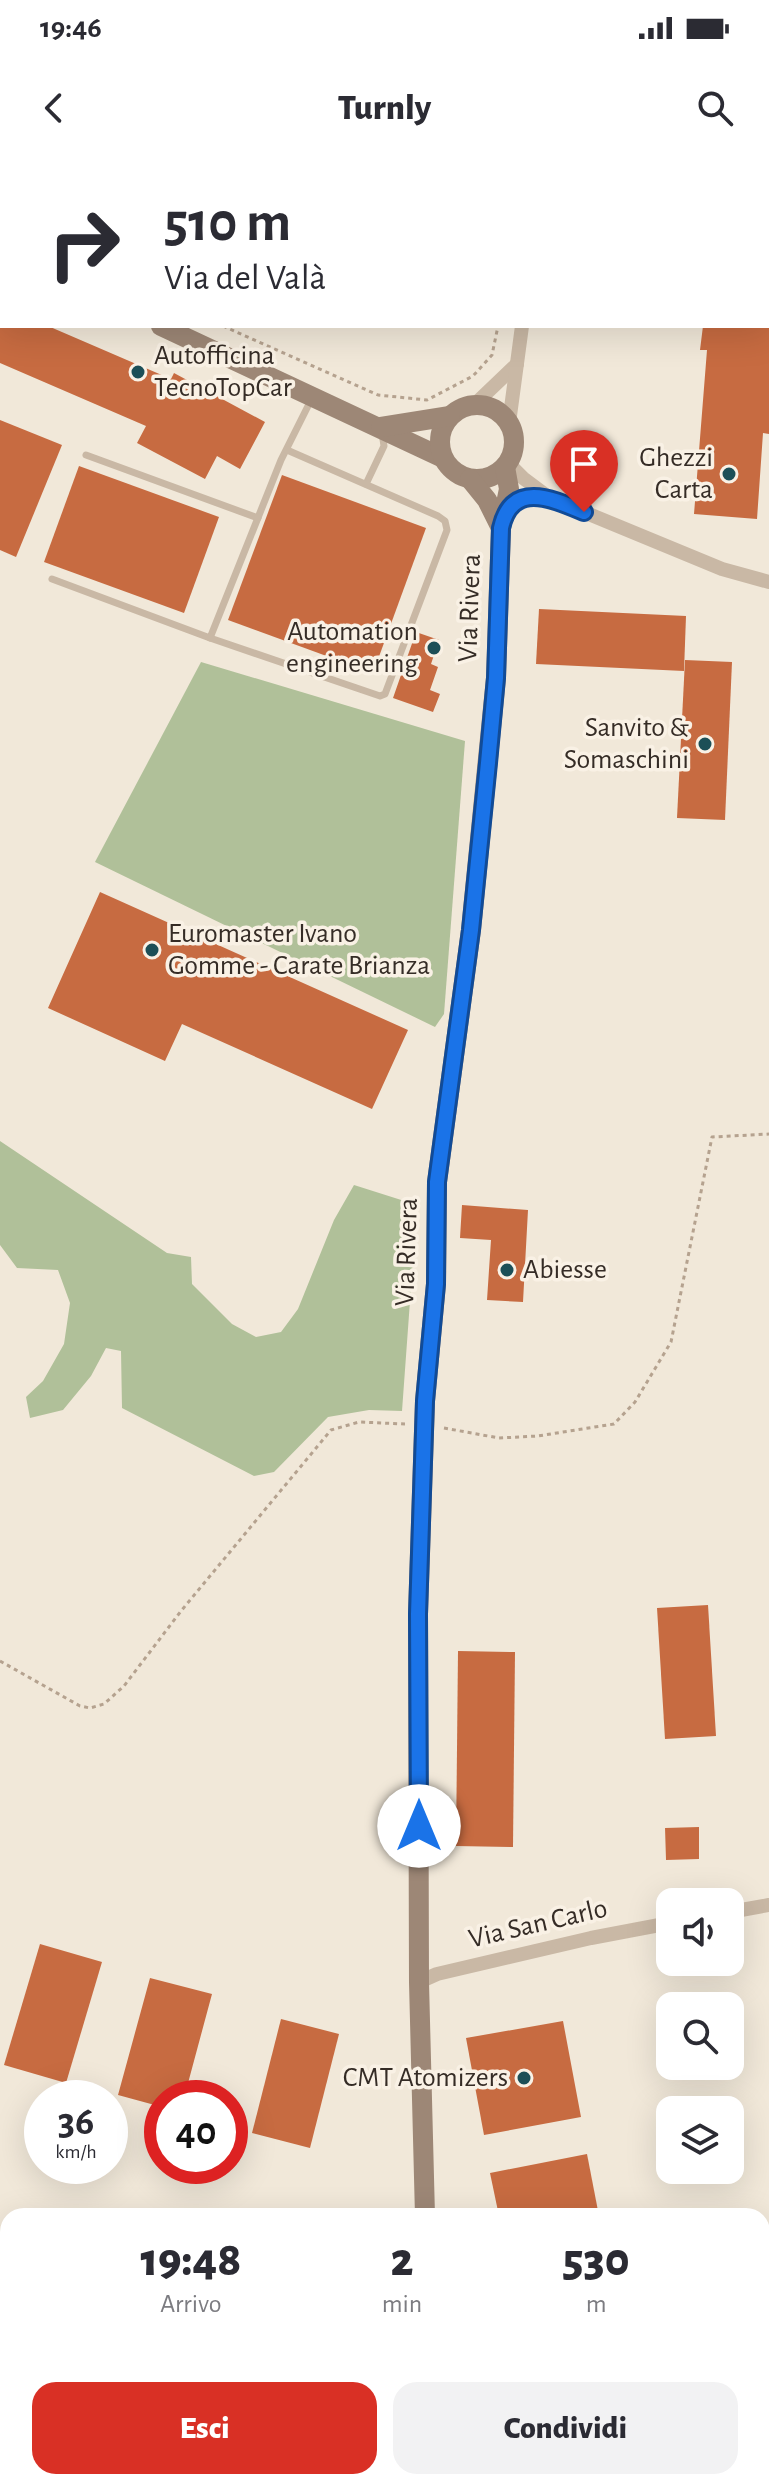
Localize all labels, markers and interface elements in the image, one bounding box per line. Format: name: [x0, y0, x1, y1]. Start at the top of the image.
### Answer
text: 19:46: [40, 13, 102, 43]
icon: back: [32, 86, 76, 130]
icon: search: [693, 86, 737, 130]
text: Turnly: [338, 90, 431, 126]
icon: right: [32, 192, 136, 296]
text: 510 m: [164, 195, 291, 251]
text: Via del Valà: [164, 260, 326, 296]
place label: Autofficina TecnoTopCar: [154, 342, 292, 402]
marker: Autofficina TecnoTopCar: [129, 363, 147, 381]
pin: [550, 430, 618, 512]
icon: arrive: [562, 442, 606, 486]
place label: Ghezzi Carta: [639, 444, 713, 504]
marker: Ghezzi Carta: [720, 465, 738, 483]
street label: Via Rivera: [454, 553, 486, 663]
place label: Automation engineering: [286, 618, 418, 678]
marker: Automation engineering: [425, 639, 443, 657]
place label: Sanvito & Somaschini: [564, 714, 690, 774]
marker: Sanvito & Somaschini: [696, 735, 714, 753]
place label: Euromaster Ivano Gomme - Carate Brianza: [168, 920, 430, 980]
marker: Euromaster Ivano Gomme - Carate Brianza: [143, 941, 161, 959]
street label: Via Rivera: [391, 1197, 423, 1307]
place label: Abiesse: [523, 1256, 607, 1284]
marker: Abiesse: [498, 1261, 516, 1279]
position arrow: [377, 1784, 461, 1868]
map controls: [656, 1888, 744, 2184]
button: sound: [656, 1888, 744, 1976]
street label: Via San Carlo: [466, 1894, 610, 1954]
button: search: [656, 1992, 744, 2080]
place label: CMT Atomizers: [343, 2064, 508, 2092]
marker: CMT Atomizers: [515, 2069, 533, 2087]
speed limit sign: 40: [144, 2080, 248, 2184]
button: layers: [656, 2096, 744, 2184]
text: 36: [58, 2102, 94, 2142]
text: km/h: [55, 2142, 97, 2162]
text: 19:48: [140, 2237, 241, 2285]
text: 2: [390, 2237, 413, 2285]
text: 530: [563, 2237, 630, 2285]
text: Arrivo: [160, 2291, 221, 2317]
text: min: [382, 2291, 422, 2317]
text: m: [586, 2291, 606, 2317]
button: Esci: [32, 2382, 377, 2474]
button: Condividi: [393, 2382, 738, 2474]

